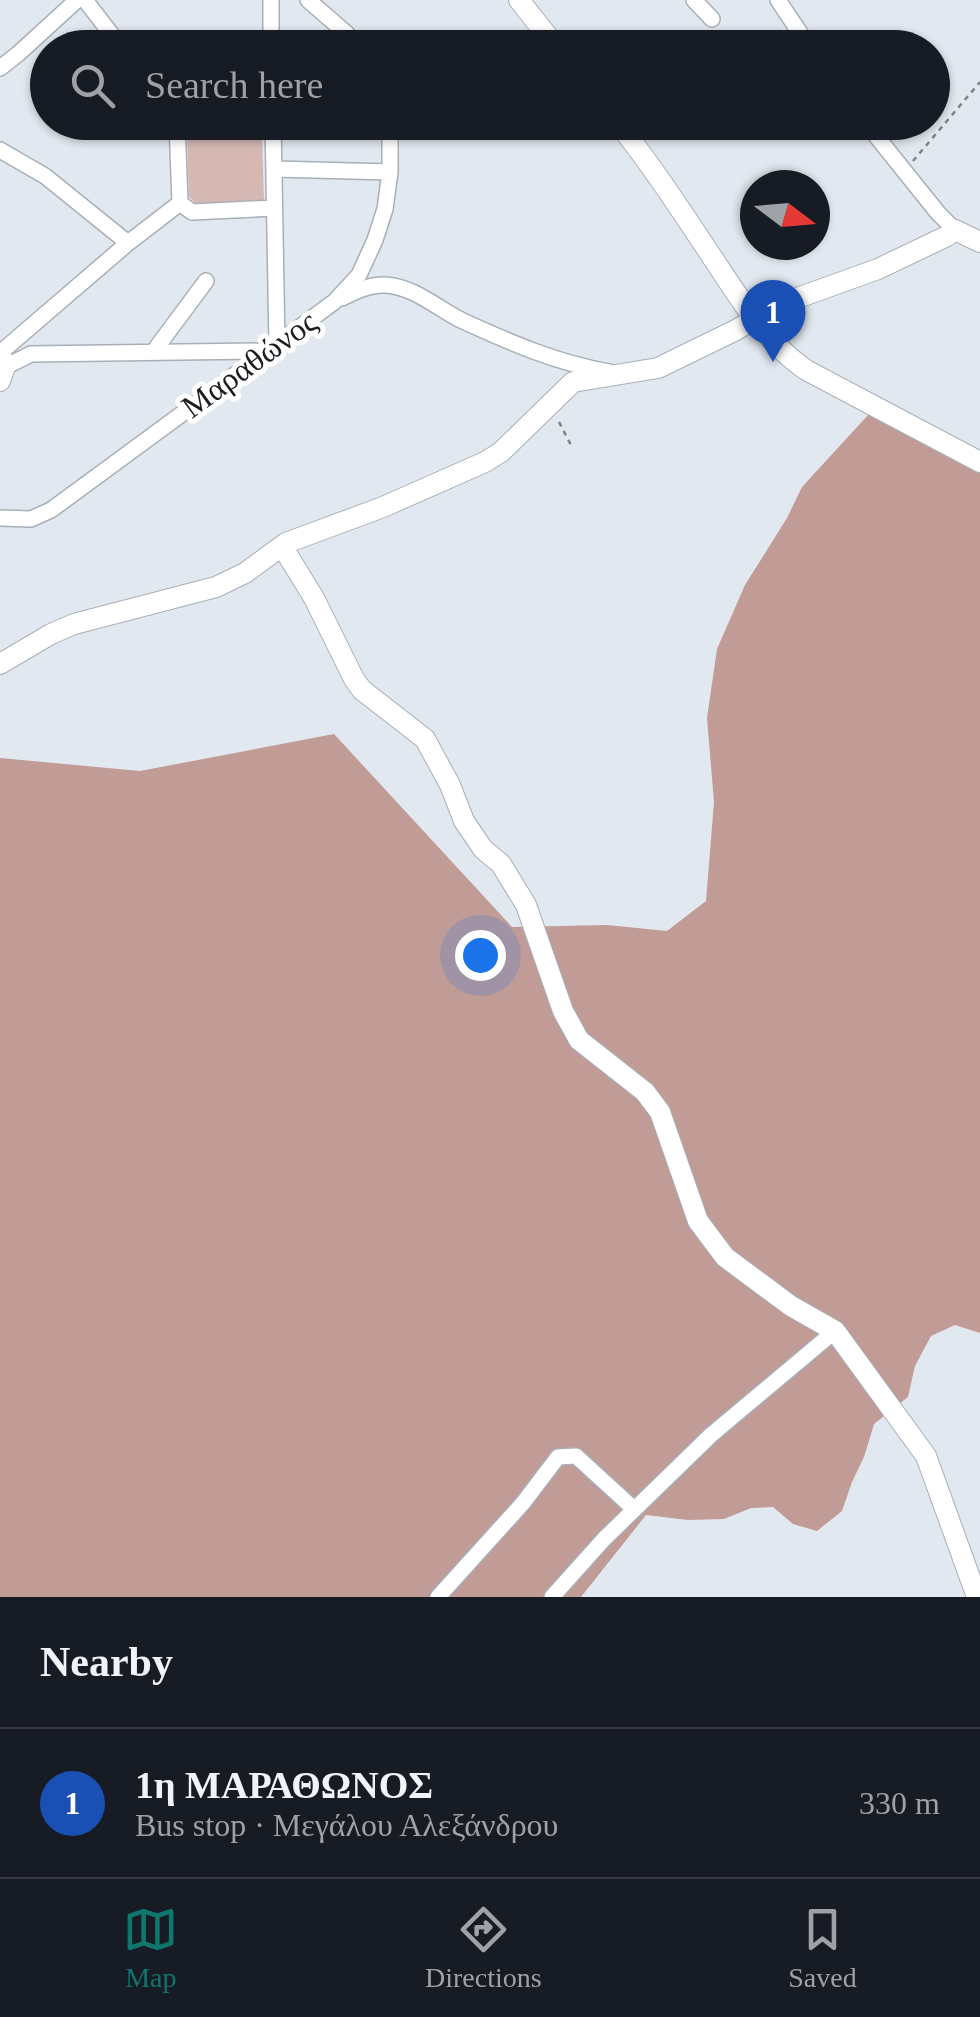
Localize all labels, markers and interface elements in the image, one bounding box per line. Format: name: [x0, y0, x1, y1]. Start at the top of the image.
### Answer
search box: [30, 30, 950, 140]
icon: search: [65, 58, 120, 113]
text: Search here: [145, 64, 323, 106]
north arrow: [740, 170, 830, 260]
pin: 1: [740, 280, 806, 362]
street label: Μαραθώνος: [175, 303, 324, 425]
your location: [455, 930, 506, 981]
text: Nearby: [40, 1639, 173, 1685]
text: 1η ΜΑΡΑΘΩΝΟΣ: [135, 1764, 433, 1806]
text: 1: [65, 1785, 81, 1821]
text: 330 m: [859, 1785, 940, 1821]
text: Bus stop · Μεγάλου Αλεξάνδρου: [135, 1807, 558, 1843]
tab: Map: [123, 1902, 178, 1994]
tab: Directions: [425, 1902, 542, 1994]
tab: Saved: [788, 1902, 857, 1994]

